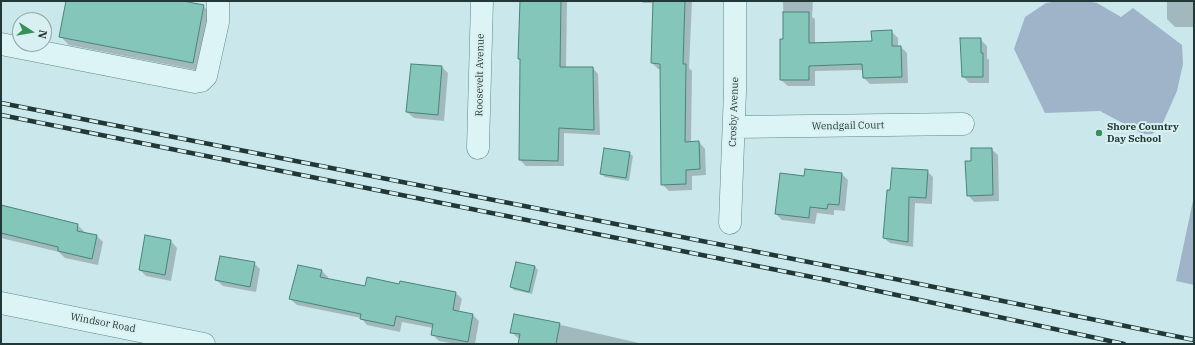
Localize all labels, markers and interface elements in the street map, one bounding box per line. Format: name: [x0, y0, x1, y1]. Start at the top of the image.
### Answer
north arrow: [12, 12, 52, 52]
text: N: [35, 29, 51, 40]
street label: Roosevelt Avenue: [473, 34, 487, 116]
street label: Crosby Avenue: [727, 77, 741, 147]
street label: Wendgail Court: [812, 119, 884, 133]
place label: Shore Country Day School: [1107, 121, 1179, 144]
marker: Shore Country Day School: [1094, 128, 1104, 138]
street label: Windsor Road: [69, 311, 137, 335]

